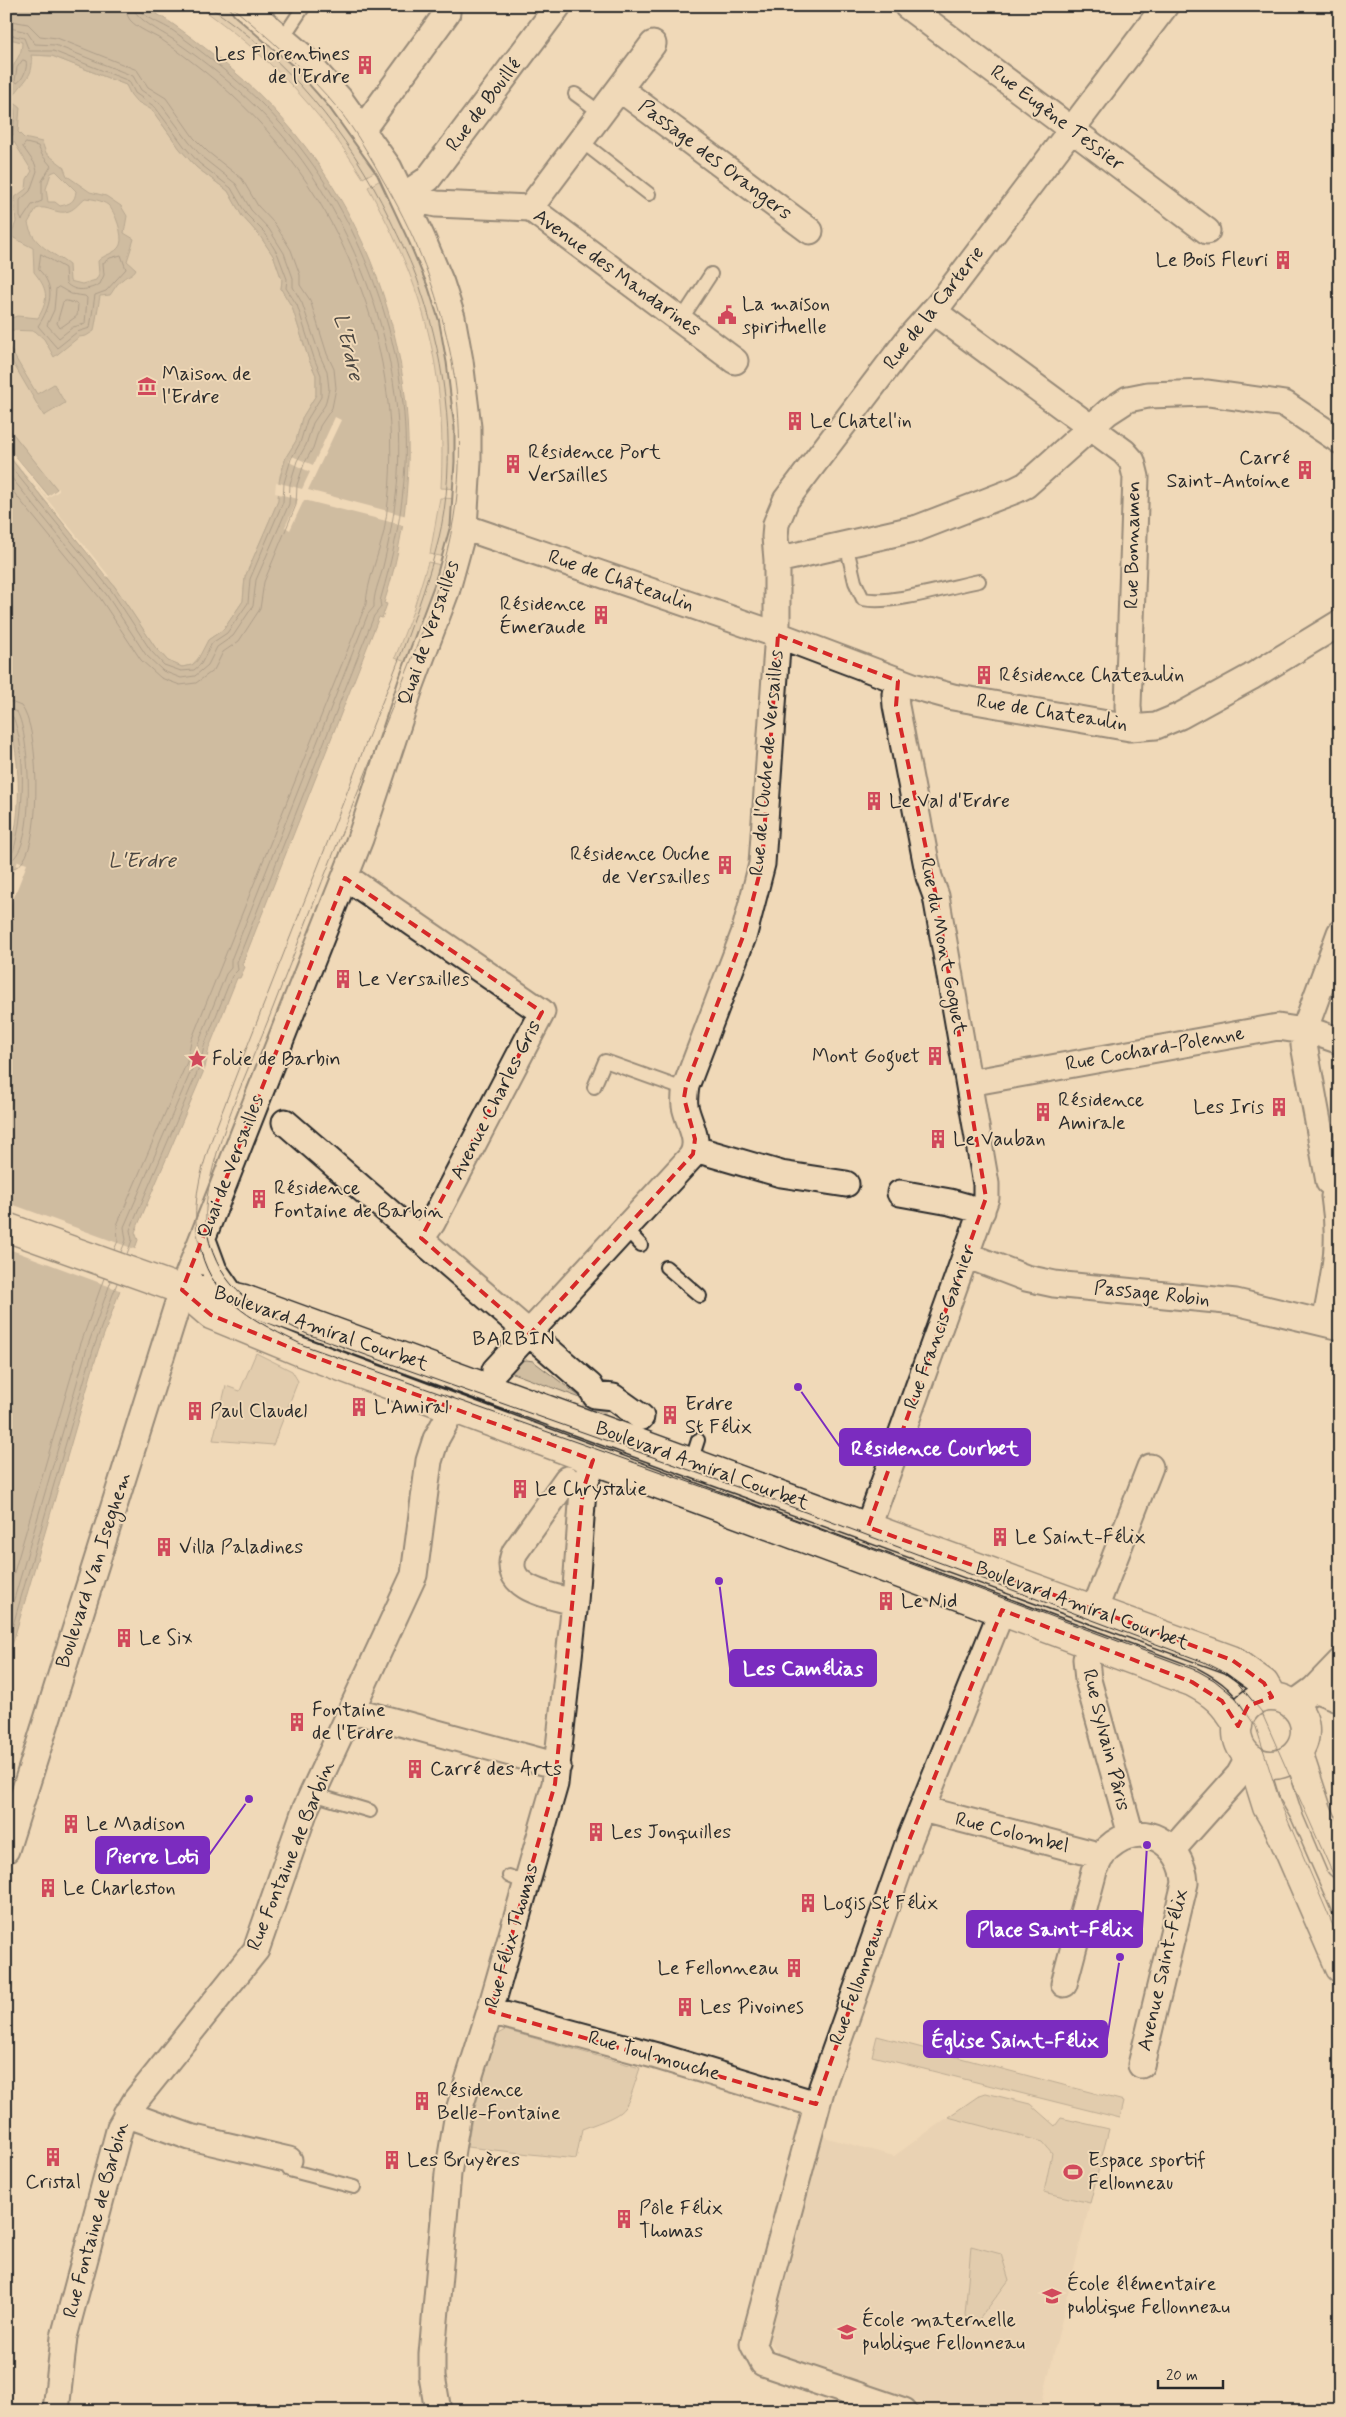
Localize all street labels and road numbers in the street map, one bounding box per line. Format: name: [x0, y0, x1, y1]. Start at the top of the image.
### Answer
street label: Rue de Bouillé: [440, 53, 528, 157]
street label: Rue Eugène Tessier: [985, 59, 1130, 178]
street label: Passage des Orangers: [632, 93, 797, 228]
street label: Avenue des Mandarines: [527, 203, 707, 343]
street label: Rue de la Carterie: [877, 241, 991, 375]
street label: Rue Bonnamen: [1118, 481, 1148, 609]
street label: Rue de Châteaulin: [544, 543, 698, 619]
street label: Quai de Versailles: [392, 557, 467, 709]
street label: Rue de l'Ouche de Versailles: [744, 649, 790, 877]
street label: Rue de Chateaulin: [974, 688, 1130, 738]
street label: Rue du Mont Goguet: [912, 856, 973, 1037]
street label: Avenue Charles Gris: [444, 1016, 548, 1184]
street label: Rue Cochard-Polenne: [1063, 1020, 1247, 1078]
street label: Quai de Versailles: [191, 1091, 271, 1243]
street label: Rue Francis Garnier: [898, 1240, 983, 1413]
street label: Passage Robin: [1093, 1274, 1211, 1314]
street label: Boulevard Amiral Courbet: [210, 1280, 432, 1379]
street label: Boulevard Amiral Courbet: [592, 1415, 813, 1517]
street label: Boulevard Van Iseghem: [50, 1469, 139, 1672]
street label: Boulevard Amiral Courbet: [972, 1555, 1193, 1657]
street label: Rue Sylvain Pâris: [1075, 1666, 1137, 1814]
street label: Rue Fontaine de Barbin: [241, 1757, 342, 1955]
street label: Rue Colombel: [952, 1806, 1072, 1860]
street label: Rue Félix Thomas: [478, 1860, 546, 2012]
street label: Avenue Saint-Félix: [1131, 1886, 1195, 2054]
street label: Rue Fellonneau: [823, 1923, 891, 2049]
street label: Rue Toulmouche: [585, 2024, 723, 2088]
street label: Rue Fontaine de Barbin: [57, 2119, 135, 2321]

